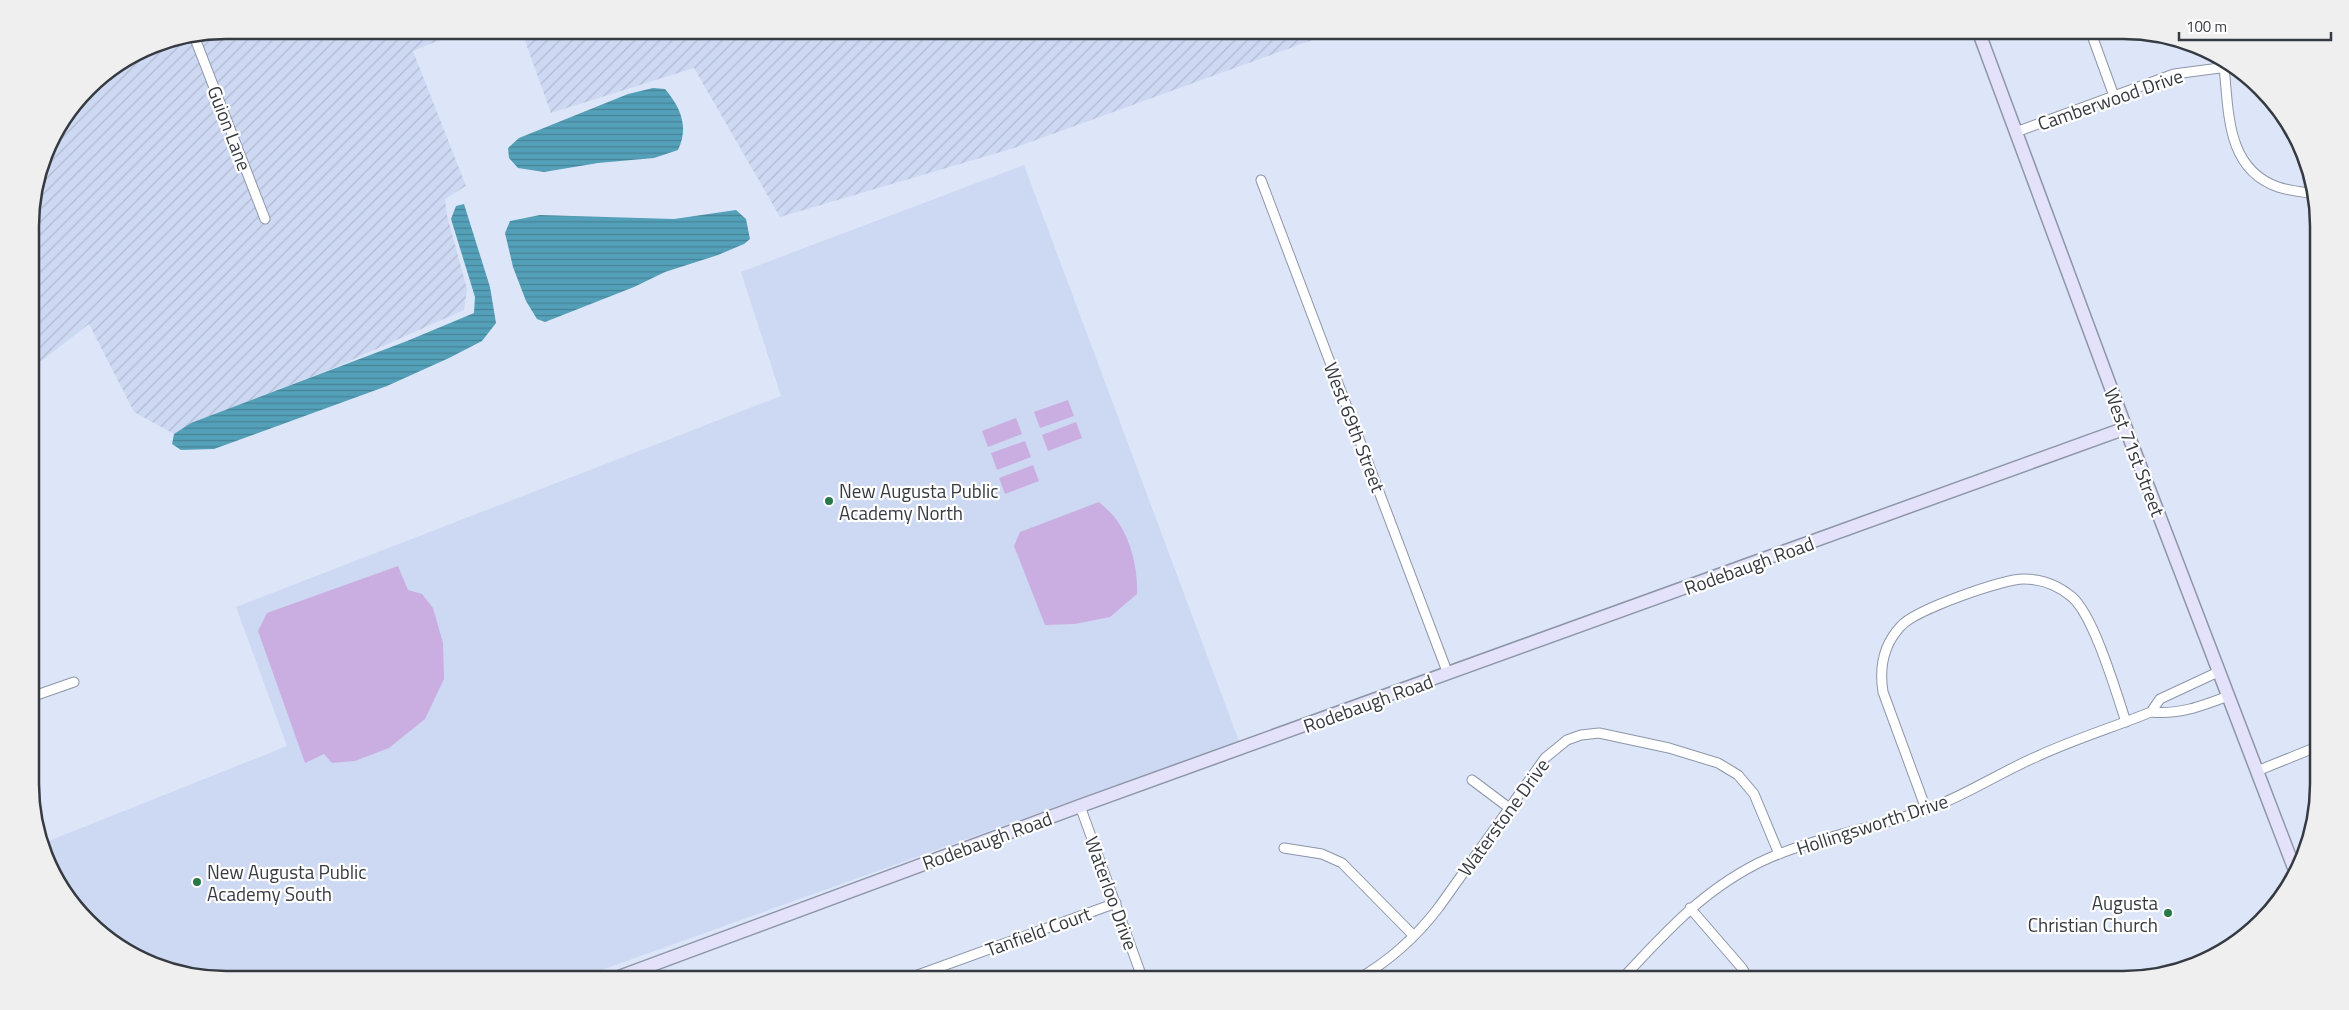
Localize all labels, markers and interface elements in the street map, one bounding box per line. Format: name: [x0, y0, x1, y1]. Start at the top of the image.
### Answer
scale bar: [2179, 10, 2332, 42]
text: 100 m: [2186, 15, 2227, 38]
street label: Camberwood Drive: [2033, 61, 2187, 137]
street label: Guion Lane: [201, 81, 259, 175]
street label: West 69th Street: [1317, 358, 1393, 496]
street label: West 71st Street: [2097, 383, 2173, 521]
place label: New Augusta Public Academy North: [839, 476, 999, 527]
marker: New Augusta Public Academy North: [823, 495, 835, 507]
street label: Rodebaugh Road: [1680, 528, 1818, 602]
street label: Rodebaugh Road: [1299, 666, 1437, 740]
street label: Waterstone Drive: [1450, 752, 1556, 882]
street label: Hollingsworth Drive: [1792, 786, 1952, 862]
street label: Rodebaugh Road: [918, 803, 1056, 877]
street label: Waterloo Drive: [1078, 832, 1146, 954]
place label: New Augusta Public Academy South: [207, 857, 367, 908]
marker: New Augusta Public Academy South: [191, 876, 203, 888]
place label: Augusta Christian Church: [2028, 888, 2158, 939]
street label: Tanfield Court: [981, 898, 1095, 963]
marker: Augusta Christian Church: [2162, 907, 2174, 919]

